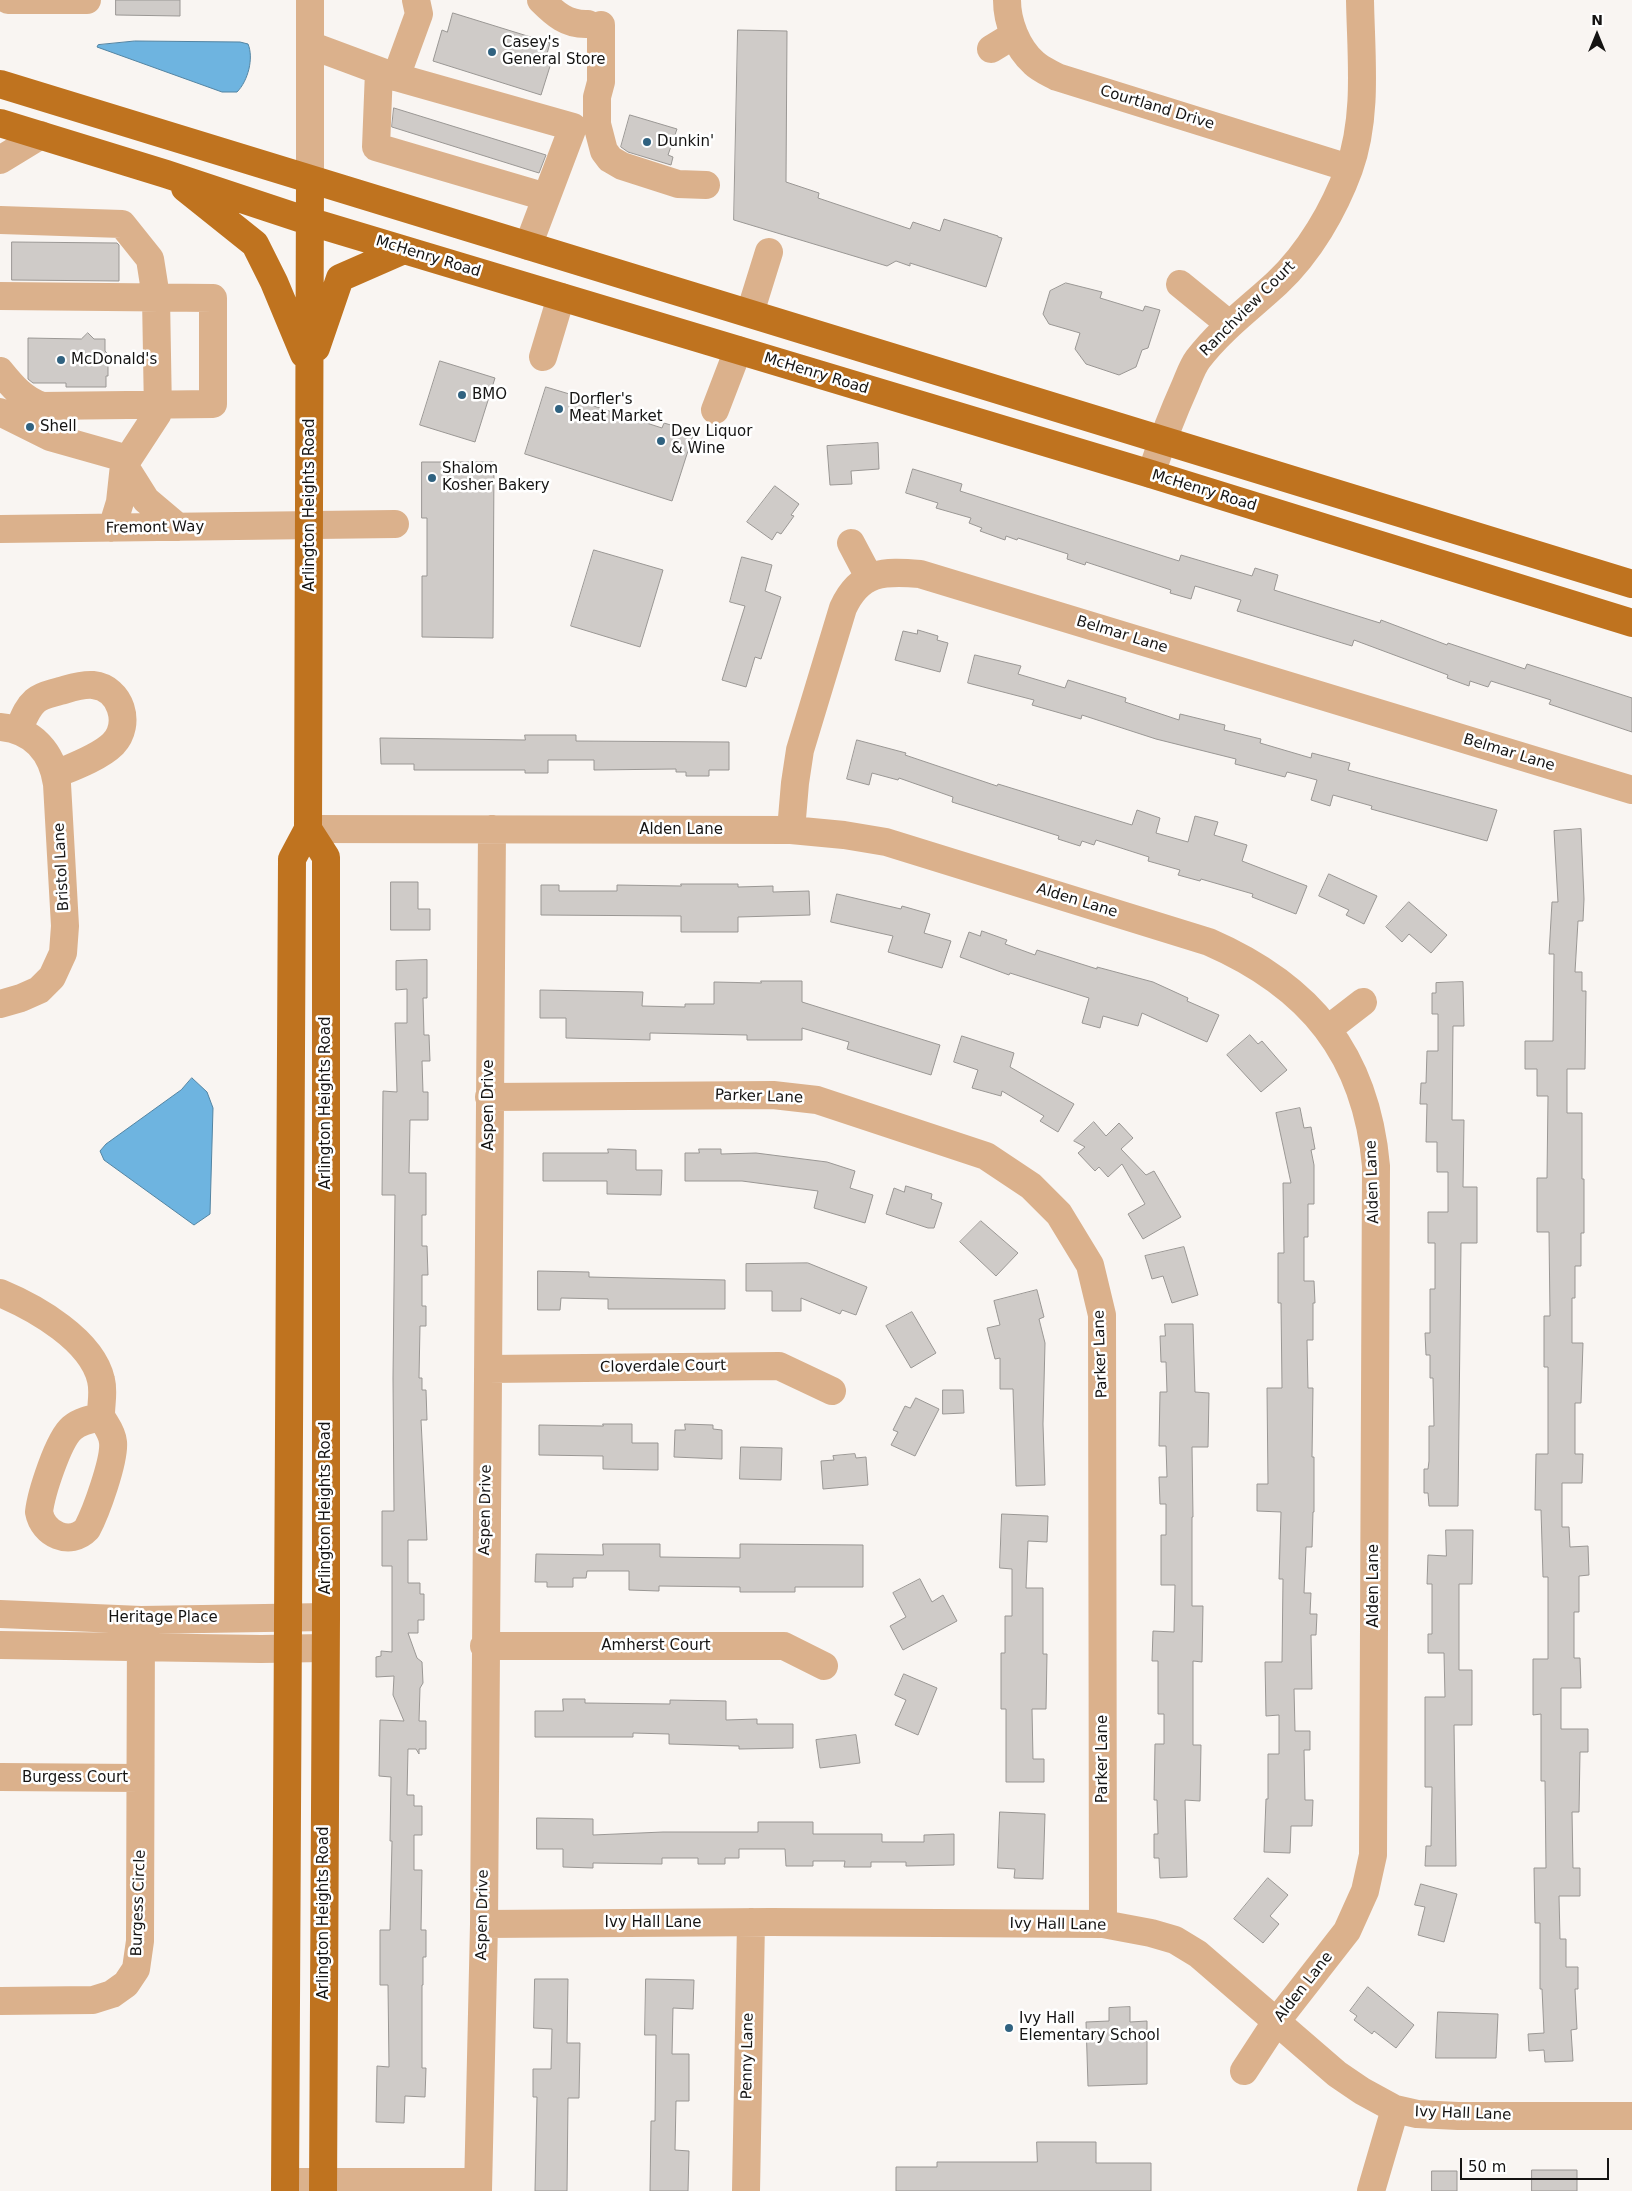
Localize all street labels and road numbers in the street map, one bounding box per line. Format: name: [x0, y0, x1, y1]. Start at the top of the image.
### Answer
street label: Courtland Drive: [1098, 82, 1216, 134]
street label: McHenry Road: [373, 233, 483, 281]
street label: Ranchview Court: [1197, 258, 1299, 360]
street label: McHenry Road: [761, 350, 871, 398]
street label: Arlington Heights Road: [301, 419, 319, 591]
street label: McHenry Road: [1149, 467, 1259, 515]
street label: Fremont Way: [106, 518, 204, 538]
street label: Belmar Lane: [1074, 613, 1170, 657]
street label: Belmar Lane: [1461, 731, 1557, 775]
street label: Alden Lane: [639, 821, 723, 839]
street label: Bristol Lane: [51, 822, 73, 912]
street label: Alden Lane: [1034, 880, 1120, 922]
street label: Arlington Heights Road: [317, 1017, 335, 1189]
street label: Aspen Drive: [480, 1059, 498, 1151]
street label: Parker Lane: [715, 1086, 803, 1108]
street label: Alden Lane: [1363, 1140, 1383, 1224]
street label: Parker Lane: [1090, 1310, 1112, 1398]
street label: Cloverdale Court: [600, 1357, 726, 1377]
street label: Arlington Heights Road: [317, 1422, 335, 1594]
street label: Aspen Drive: [476, 1464, 496, 1556]
street label: Alden Lane: [1365, 1544, 1383, 1628]
street label: Heritage Place: [108, 1609, 218, 1627]
street label: Amherst Court: [601, 1637, 711, 1655]
street label: Parker Lane: [1094, 1715, 1112, 1803]
street label: Burgess Court: [22, 1769, 128, 1787]
street label: Arlington Heights Road: [315, 1827, 333, 1999]
street label: Burgess Circle: [128, 1849, 150, 1957]
street label: Aspen Drive: [473, 1869, 493, 1961]
street label: Ivy Hall Lane: [605, 1914, 701, 1932]
street label: Ivy Hall Lane: [1009, 1915, 1107, 1935]
street label: Alden Lane: [1271, 1948, 1337, 2026]
street label: Penny Lane: [738, 2013, 758, 2099]
street label: Ivy Hall Lane: [1414, 2103, 1512, 2125]

